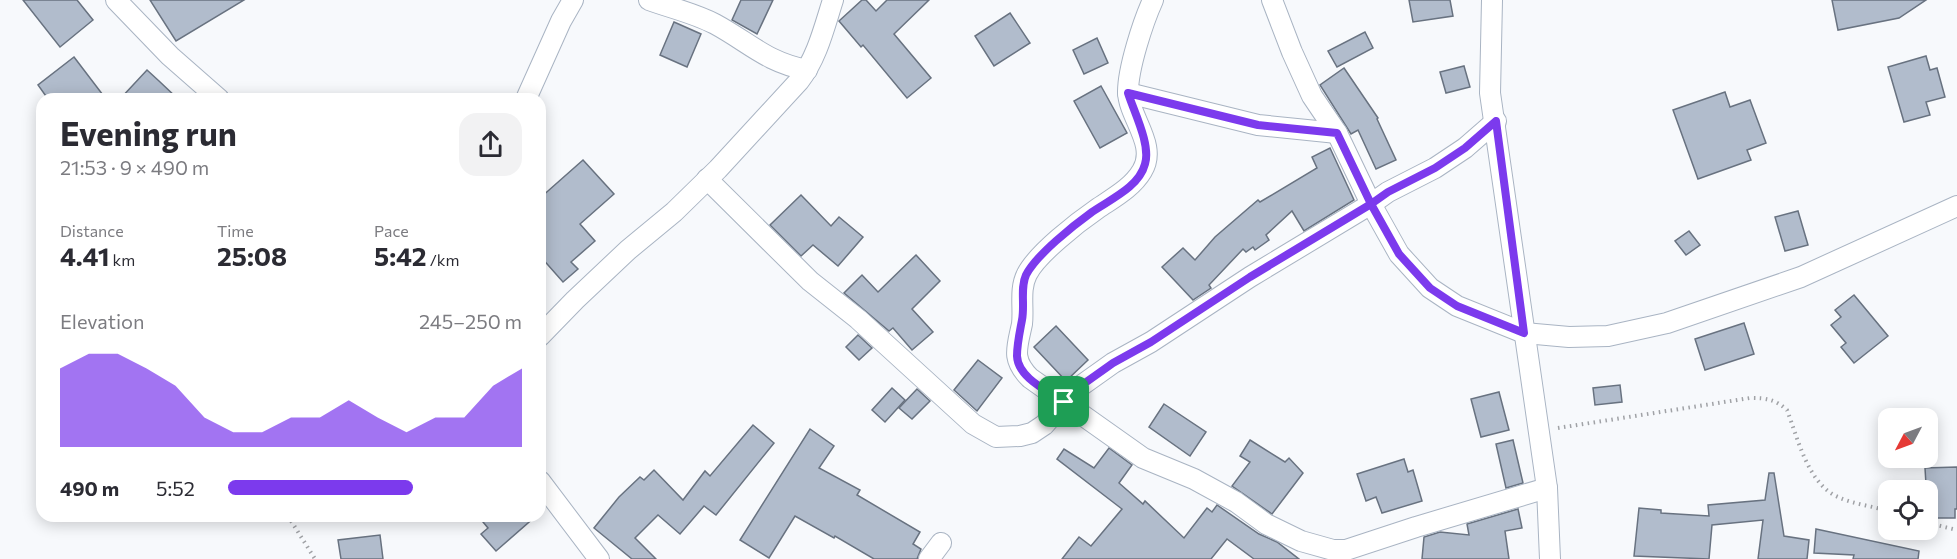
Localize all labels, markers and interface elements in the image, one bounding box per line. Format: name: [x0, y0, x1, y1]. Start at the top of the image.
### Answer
text: Evening run: [60, 112, 237, 153]
button: share: [459, 113, 522, 176]
text: 21:53 · 9 × 490 m: [60, 155, 209, 179]
text: Distance: [60, 221, 124, 240]
text: Time: [217, 221, 254, 240]
text: Pace: [374, 221, 409, 240]
text: 4.41: [60, 240, 109, 271]
text: 25:08: [217, 240, 287, 271]
text: 5:42: [374, 240, 427, 271]
text: km: [109, 250, 135, 269]
text: /km: [427, 250, 459, 269]
text: Elevation: [60, 309, 145, 333]
text: 245–250 m: [419, 309, 522, 333]
pin: [1038, 376, 1089, 427]
icon: arrive: [1047, 385, 1080, 418]
north arrow: [1878, 408, 1938, 468]
map controls: [1878, 408, 1938, 540]
text: 490 m: [60, 476, 119, 500]
text: 5:52: [156, 476, 195, 500]
button: locate: [1878, 480, 1938, 540]

